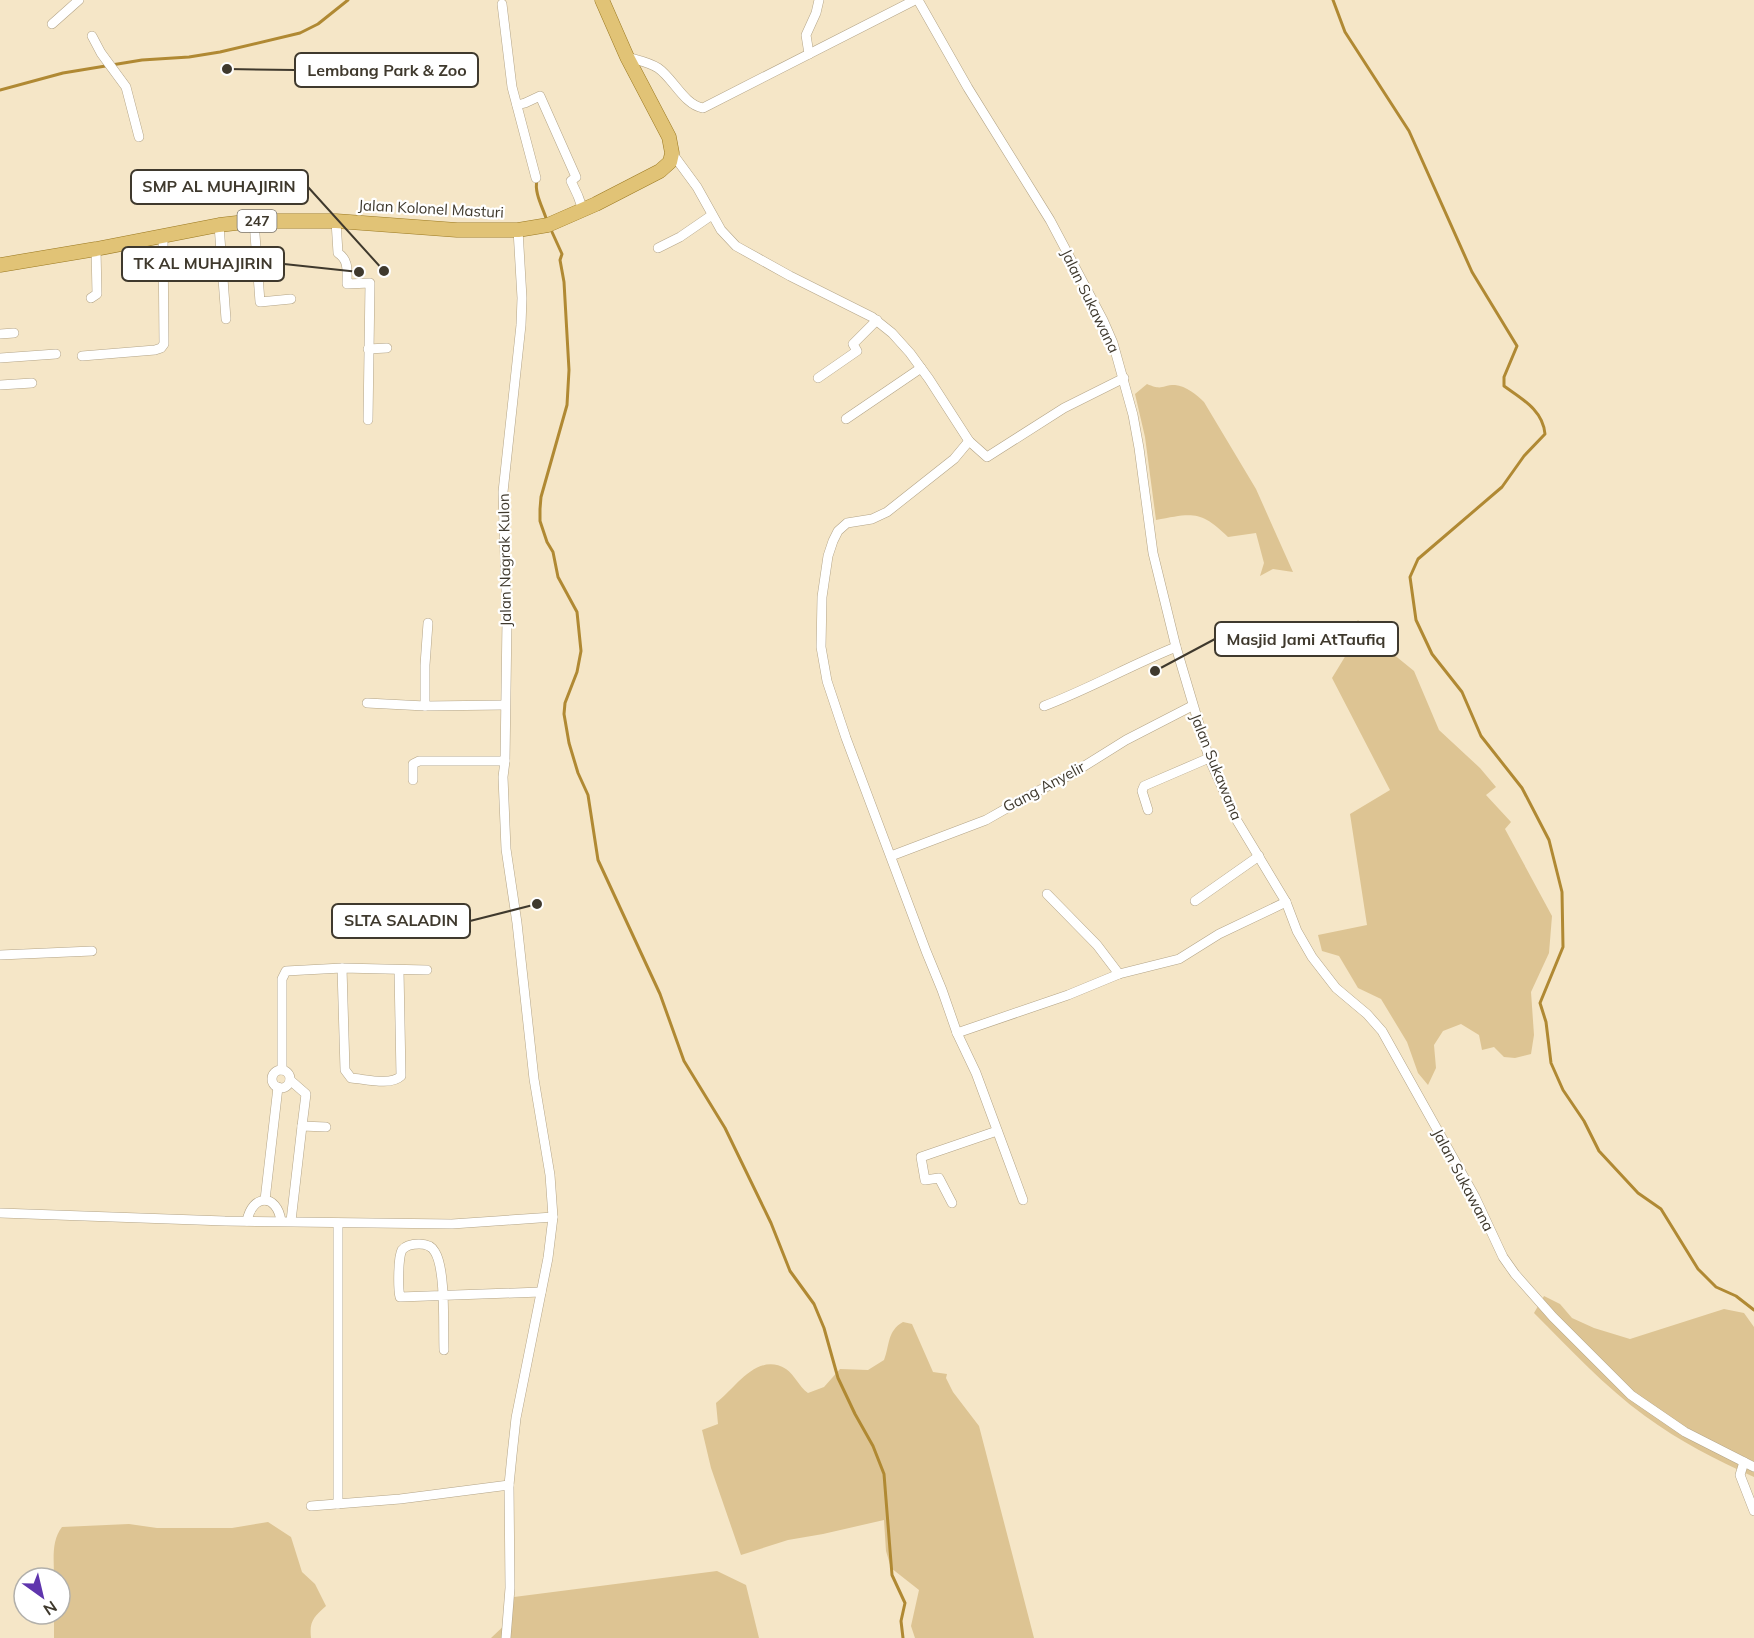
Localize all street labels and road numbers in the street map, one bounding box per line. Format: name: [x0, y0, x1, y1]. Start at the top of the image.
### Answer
street label: Jalan Kolonel Masturi: [358, 195, 504, 222]
road number: 247: [238, 210, 276, 232]
street label: Jalan Sukawana: [1057, 246, 1124, 356]
street label: Jalan Nagrak Kulon: [494, 493, 515, 627]
street label: Jalan Sukawana: [1186, 711, 1247, 823]
street label: Gang Anyelir: [1000, 757, 1088, 816]
street label: Jalan Sukawana: [1428, 1125, 1498, 1234]

